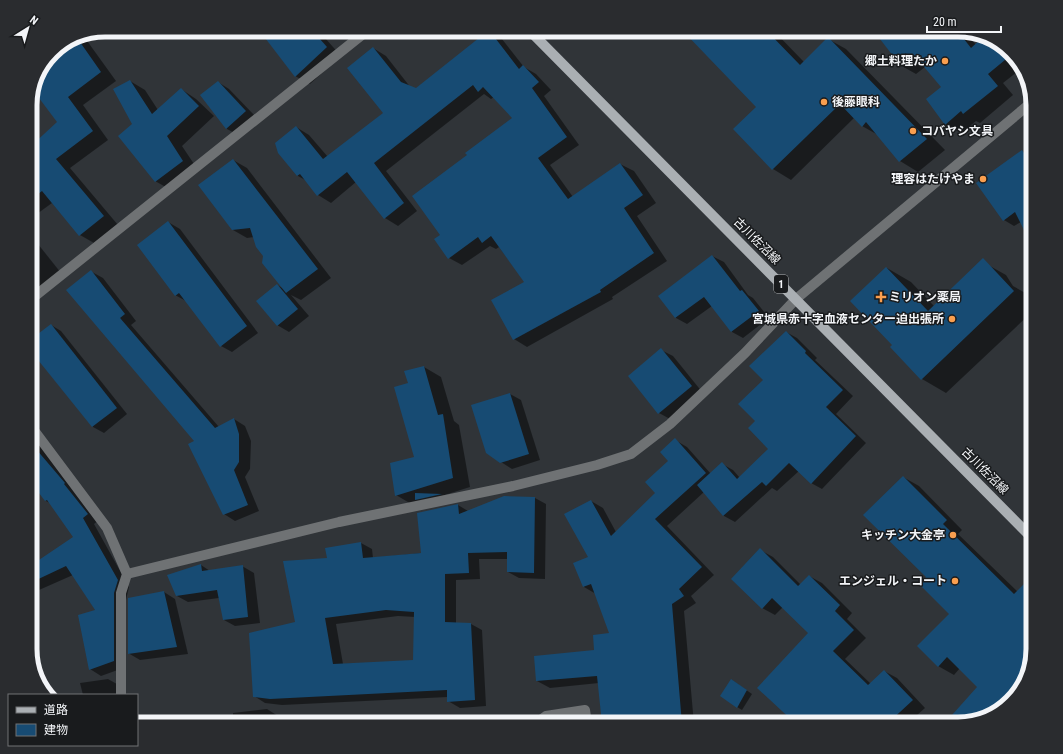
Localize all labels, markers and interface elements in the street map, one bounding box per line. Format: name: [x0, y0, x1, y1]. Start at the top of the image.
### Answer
north arrow: [8, 8, 48, 48]
scale bar: [927, 8, 1001, 34]
text: N: [27, 13, 41, 28]
text: 20 m: [933, 15, 957, 29]
place label: 郷土料理たか: [865, 54, 937, 68]
marker: 郷土料理たか: [940, 56, 950, 66]
place label: 後藤眼科: [832, 95, 880, 109]
marker: 後藤眼科: [819, 97, 829, 107]
place label: コバヤシ文具: [921, 124, 993, 138]
marker: コバヤシ文具: [908, 126, 918, 136]
place label: 理容はたけやま: [891, 172, 975, 186]
marker: 理容はたけやま: [978, 174, 988, 184]
street label: 古川佐沼線: [731, 215, 783, 267]
road number: 1: [774, 275, 788, 293]
place label: ミリオン薬局: [889, 290, 961, 304]
marker: ミリオン薬局: [876, 292, 886, 302]
place label: 宮城県赤十字血液センター迫出張所: [752, 312, 944, 326]
marker: 宮城県赤十字血液センター迫出張所: [947, 314, 957, 324]
street label: 古川佐沼線: [959, 445, 1011, 497]
place label: キッチン大金亭: [861, 528, 945, 542]
marker: キッチン大金亭: [948, 530, 958, 540]
place label: エンジェル・コート: [839, 574, 947, 588]
marker: エンジェル・コート: [950, 576, 960, 586]
legend: [8, 694, 138, 746]
text: 道路: [44, 703, 68, 717]
text: 建物: [44, 723, 68, 737]

